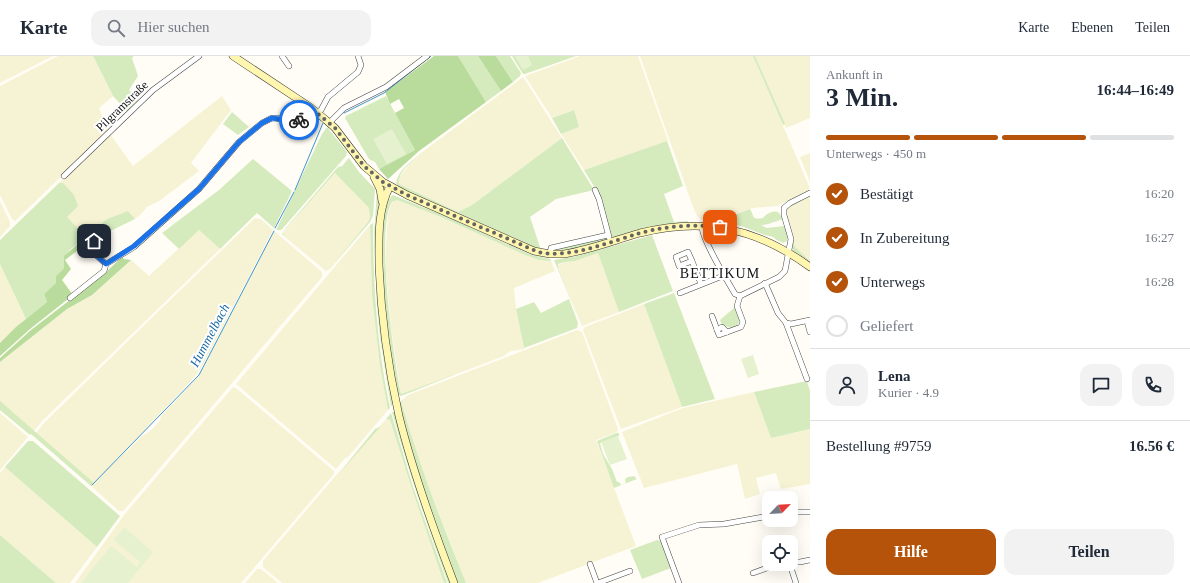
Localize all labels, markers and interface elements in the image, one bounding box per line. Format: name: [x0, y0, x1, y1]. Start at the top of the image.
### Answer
search box: [91, 10, 371, 46]
text: Karte: [20, 17, 67, 38]
icon: search: [105, 17, 127, 39]
text: Hier suchen: [137, 19, 210, 35]
text: Karte: [1018, 20, 1049, 35]
text: Ebenen: [1071, 20, 1113, 35]
text: Teilen: [1135, 20, 1170, 35]
text: Ankunft in: [826, 67, 883, 82]
street label: Pilgramstraße: [93, 78, 151, 134]
text: 16:44–16:49: [1097, 82, 1174, 98]
text: 3 Min.: [826, 83, 898, 112]
courier: [279, 100, 319, 140]
icon: bike: [288, 109, 310, 131]
text: Unterwegs · 450 m: [826, 146, 926, 161]
icon: check: [826, 183, 848, 205]
text: Bestätigt: [860, 186, 913, 202]
text: 16:20: [1144, 186, 1174, 201]
pin: [703, 210, 737, 244]
icon: bag: [709, 216, 731, 238]
pin: [77, 224, 111, 258]
icon: check: [826, 227, 848, 249]
icon: home: [83, 230, 105, 252]
text: In Zubereitung: [860, 230, 950, 246]
text: 16:27: [1144, 230, 1174, 245]
district label: BETTIKUM: [680, 266, 760, 281]
icon: check: [826, 271, 848, 293]
text: Unterwegs: [860, 274, 925, 290]
text: 16:28: [1144, 274, 1174, 289]
water label: Hummelbach: [186, 301, 232, 370]
text: Geliefert: [860, 318, 913, 334]
button: person: [826, 364, 868, 406]
button: chat: [1080, 364, 1122, 406]
button: phone: [1132, 364, 1174, 406]
text: Lena: [878, 368, 911, 384]
text: Kurier · 4.9: [878, 385, 939, 400]
text: Bestellung #9759: [826, 438, 931, 454]
text: 16.56 €: [1129, 438, 1174, 454]
north arrow: [762, 491, 798, 527]
map controls: [762, 491, 798, 571]
button: Hilfe: [826, 529, 996, 575]
button: Teilen: [1004, 529, 1174, 575]
button: locate: [762, 535, 798, 571]

